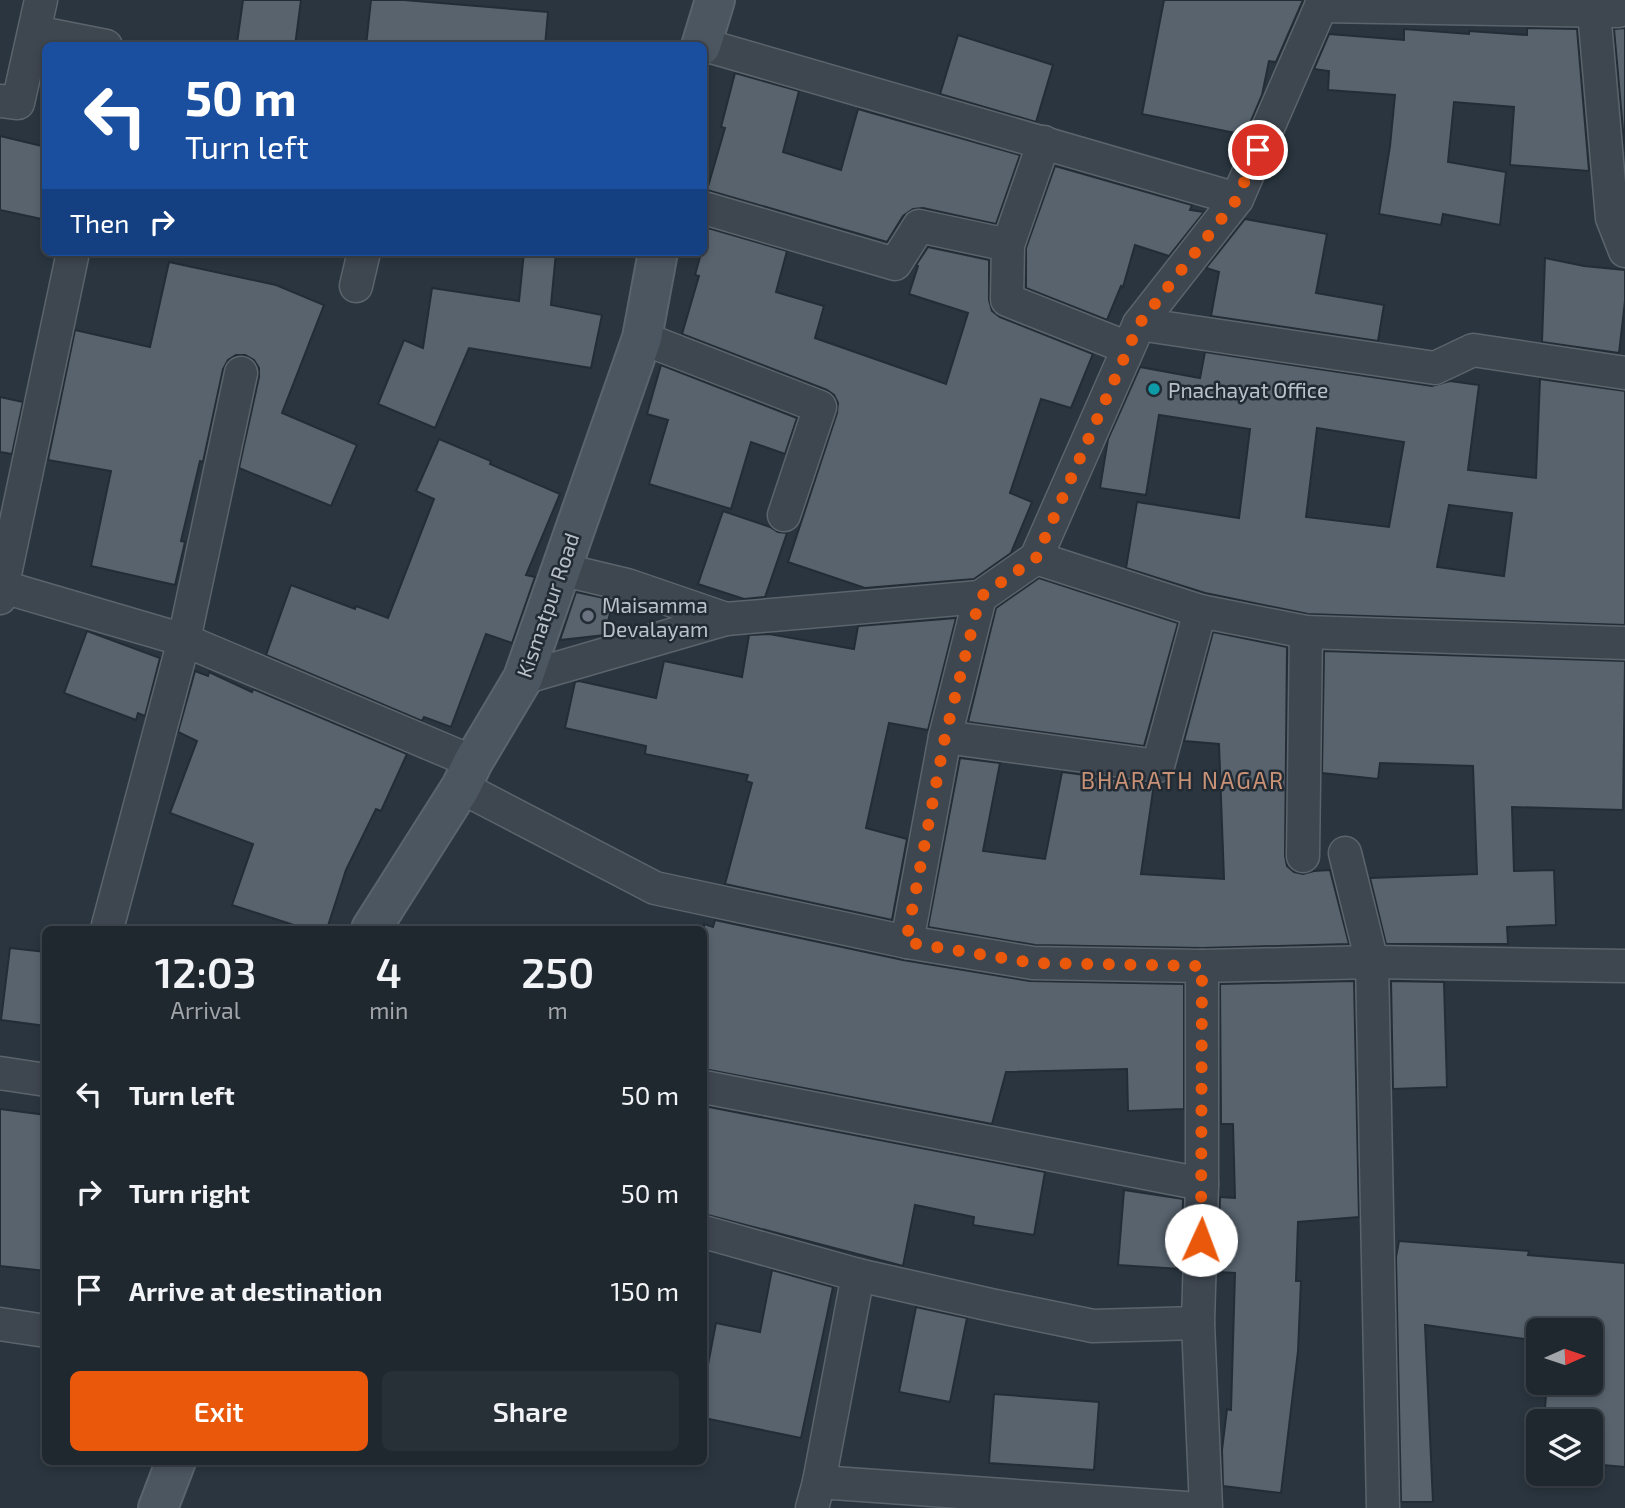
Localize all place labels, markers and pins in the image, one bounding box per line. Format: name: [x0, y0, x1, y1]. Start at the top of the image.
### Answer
pin: [1228, 120, 1288, 180]
place label: Pnachayat Office: [1168, 377, 1328, 402]
marker: Pnachayat Office: [1146, 381, 1162, 397]
place label: Maisamma Devalayam: [602, 592, 708, 641]
marker: Maisamma Devalayam: [580, 608, 596, 624]

